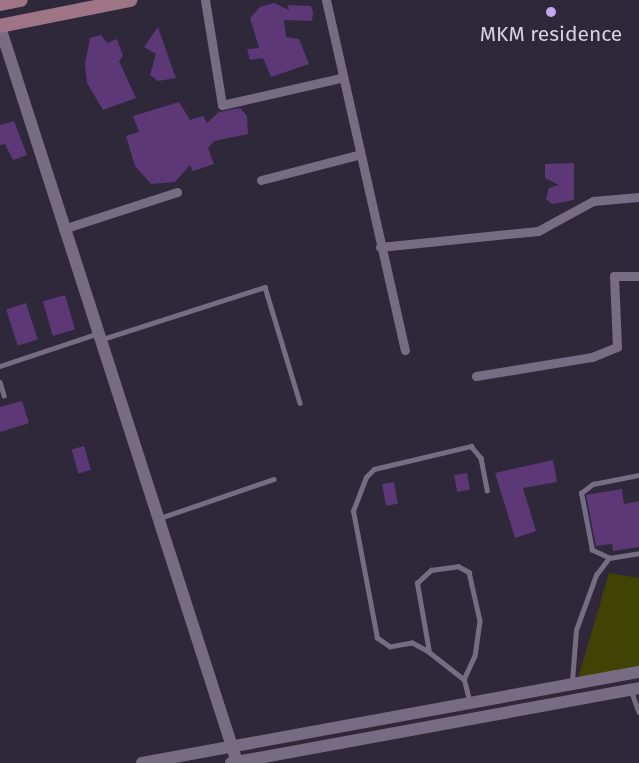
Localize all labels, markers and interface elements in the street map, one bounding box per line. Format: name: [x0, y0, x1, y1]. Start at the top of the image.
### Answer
marker: MKM residence: [544, 5, 558, 19]
place label: MKM residence: [480, 21, 622, 47]

